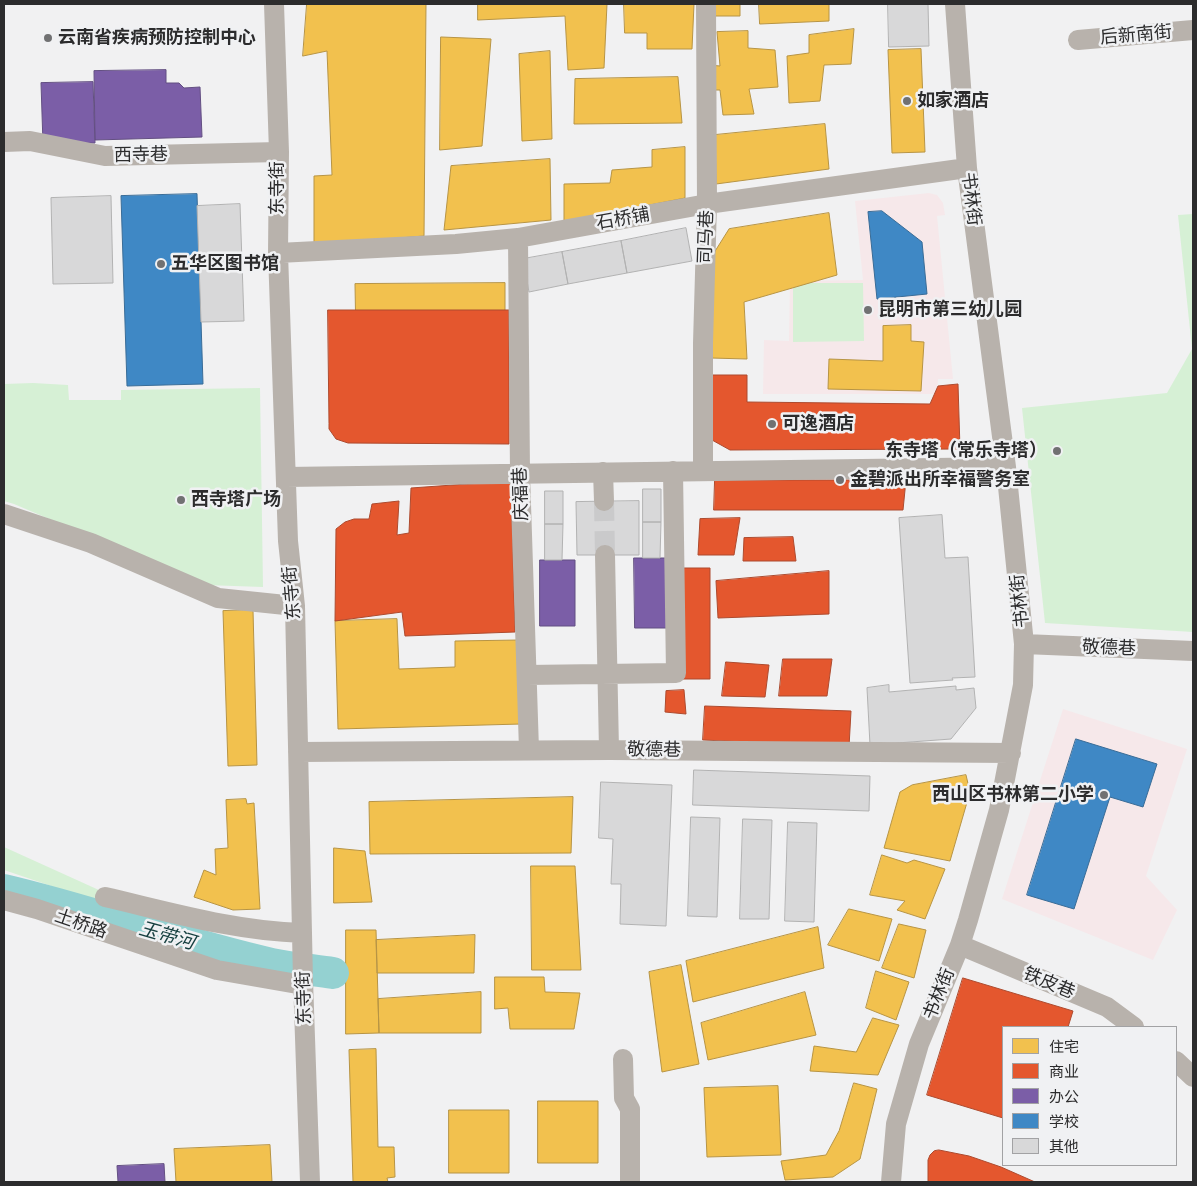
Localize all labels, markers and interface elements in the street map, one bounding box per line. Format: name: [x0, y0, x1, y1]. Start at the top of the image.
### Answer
street label: 后新南街: [1099, 21, 1173, 49]
place label: 云南省疾病预防控制中心: [58, 27, 256, 49]
marker: 云南省疾病预防控制中心: [42, 32, 54, 44]
place label: 如家酒店: [917, 90, 989, 112]
marker: 如家酒店: [901, 95, 913, 107]
street label: 西寺巷: [114, 144, 168, 166]
street label: 东寺街: [267, 161, 289, 215]
street label: 书林街: [957, 171, 985, 227]
street label: 石桥铺: [595, 204, 651, 234]
street label: 司马巷: [694, 210, 718, 264]
place label: 五华区图书馆: [171, 253, 279, 275]
marker: 五华区图书馆: [155, 258, 167, 270]
place label: 昆明市第三幼儿园: [878, 299, 1022, 321]
marker: 昆明市第三幼儿园: [862, 304, 874, 316]
place label: 可逸酒店: [782, 413, 854, 435]
marker: 可逸酒店: [766, 418, 778, 430]
place label: 东寺塔（常乐寺塔）: [885, 440, 1047, 462]
marker: 东寺塔（常乐寺塔）: [1051, 445, 1063, 457]
street label: 庆福巷: [509, 467, 533, 521]
place label: 金碧派出所幸福警务室: [850, 469, 1030, 491]
marker: 金碧派出所幸福警务室: [834, 474, 846, 486]
place label: 西寺塔广场: [191, 489, 281, 511]
marker: 西寺塔广场: [175, 494, 187, 506]
street label: 东寺街: [279, 565, 305, 621]
street label: 书林街: [1006, 573, 1034, 629]
street label: 敬德巷: [1082, 636, 1136, 660]
street label: 敬德巷: [627, 739, 681, 761]
place label: 西山区书林第二小学: [932, 784, 1094, 806]
marker: 西山区书林第二小学: [1098, 789, 1110, 801]
street label: 土桥路: [52, 905, 110, 943]
water label: 玉带河: [136, 917, 198, 955]
street label: 铁皮巷: [1020, 963, 1078, 1003]
street label: 书林街: [919, 965, 959, 1023]
street label: 东寺街: [292, 971, 316, 1025]
legend: [1002, 1026, 1177, 1166]
text: 住宅: [1049, 1038, 1079, 1056]
text: 商业: [1049, 1063, 1079, 1081]
text: 办公: [1049, 1088, 1079, 1106]
text: 学校: [1049, 1113, 1079, 1131]
text: 其他: [1049, 1138, 1079, 1156]

